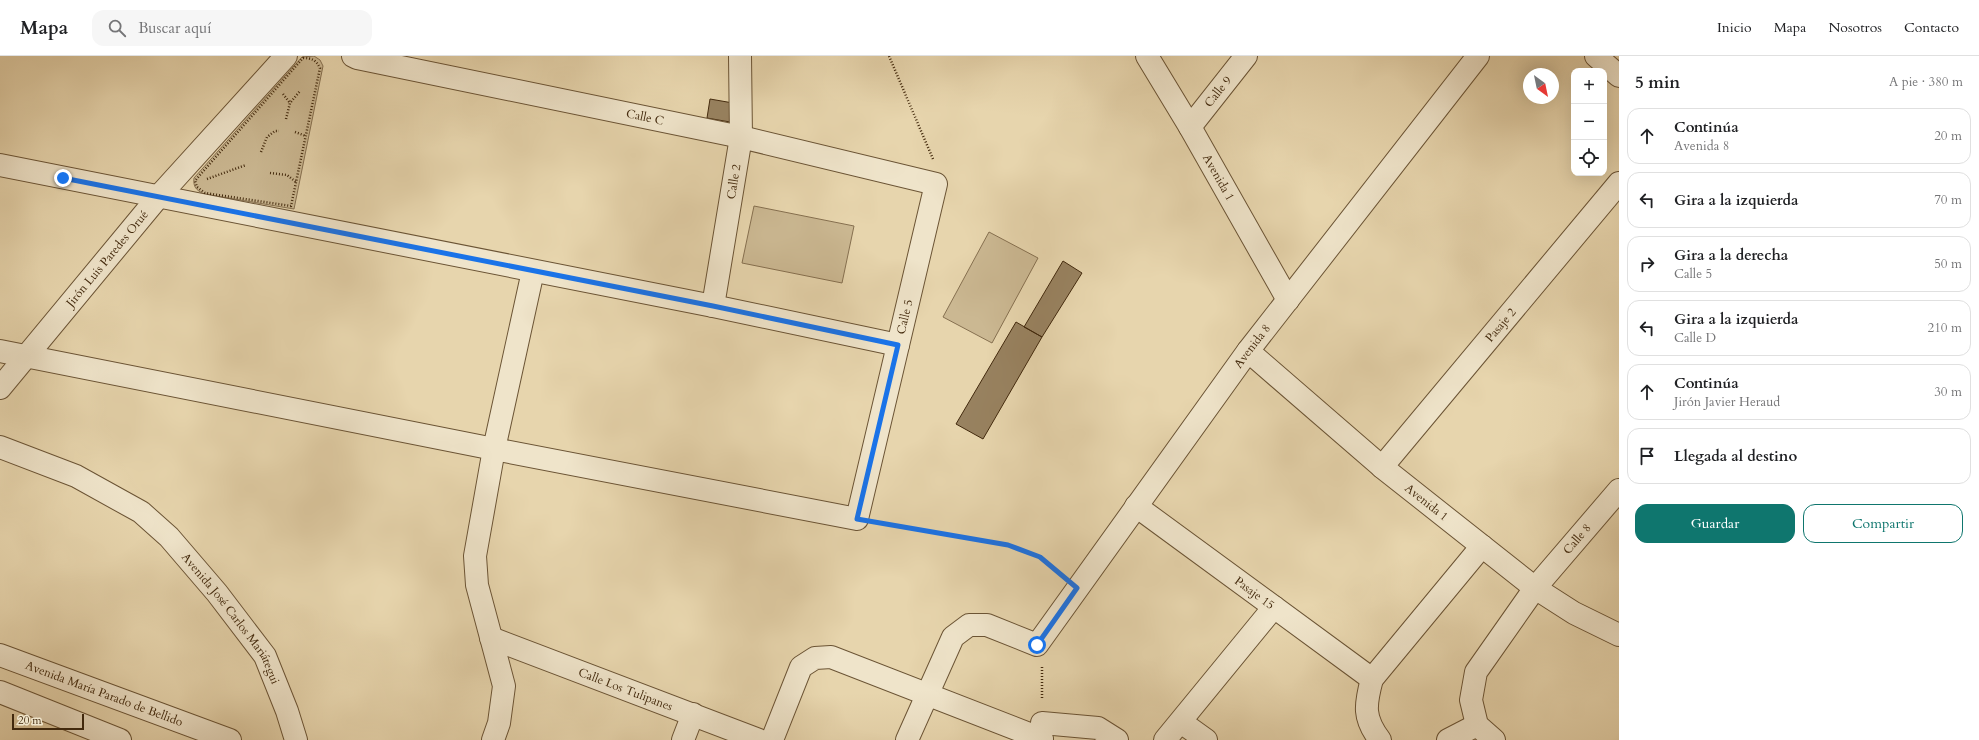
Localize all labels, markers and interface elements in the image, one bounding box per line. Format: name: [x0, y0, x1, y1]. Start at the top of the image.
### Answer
search box: [92, 10, 372, 46]
text: Mapa: [20, 15, 68, 41]
icon: search: [106, 17, 128, 39]
text: Buscar aquí: [138, 18, 211, 38]
text: Inicio: [1717, 18, 1752, 37]
text: Mapa: [1774, 18, 1806, 37]
text: Nosotros: [1828, 18, 1882, 37]
text: Contacto: [1904, 18, 1959, 37]
north arrow: [1523, 68, 1559, 104]
map controls: [1571, 68, 1607, 176]
button: +: [1571, 68, 1607, 104]
text: 5 min: [1635, 71, 1680, 94]
street label: Calle 9: [1201, 73, 1235, 110]
text: A pie · 380 m: [1889, 73, 1963, 91]
button: −: [1571, 104, 1607, 140]
street label: Calle C: [625, 105, 665, 129]
text: Continúa: [1674, 117, 1739, 137]
icon: ahead: [1636, 125, 1658, 147]
text: 20 m: [1934, 127, 1962, 145]
text: Avenida 8: [1674, 137, 1729, 155]
button: locate: [1571, 140, 1607, 176]
street label: Avenida 1: [1199, 151, 1238, 204]
street label: Calle 2: [723, 163, 744, 200]
route end: [54, 169, 72, 187]
icon: left: [1636, 189, 1658, 211]
text: Gira a la izquierda: [1674, 190, 1798, 210]
text: 70 m: [1934, 191, 1962, 209]
street label: Jirón Luis Paredes Orué: [61, 207, 152, 312]
text: Gira a la derecha: [1674, 245, 1788, 265]
icon: right: [1636, 253, 1658, 275]
text: 50 m: [1934, 255, 1962, 273]
text: Calle 5: [1674, 265, 1712, 283]
street label: Calle 5: [893, 298, 917, 336]
street label: Pasaje 2: [1482, 305, 1519, 345]
text: Gira a la izquierda: [1674, 309, 1798, 329]
icon: left: [1636, 317, 1658, 339]
text: 210 m: [1928, 319, 1962, 337]
street label: Avenida 8: [1230, 321, 1274, 371]
text: Calle D: [1674, 329, 1716, 347]
text: Continúa: [1674, 373, 1739, 393]
icon: ahead: [1636, 381, 1658, 403]
text: 30 m: [1934, 383, 1962, 401]
text: Jirón Javier Heraud: [1674, 393, 1780, 411]
icon: arrive: [1636, 445, 1658, 467]
text: Llegada al destino: [1674, 446, 1797, 466]
street label: Avenida 1: [1401, 480, 1452, 524]
button: Guardar: [1635, 504, 1795, 543]
button: Compartir: [1803, 504, 1963, 543]
street label: Calle 8: [1559, 520, 1595, 558]
street label: Avenida José Carlos Mariátegui: [178, 549, 284, 687]
street label: Pasaje 15: [1231, 573, 1278, 613]
route start: [1028, 636, 1046, 654]
street label: Avenida María Parado de Bellido: [23, 657, 186, 730]
street label: Calle Los Tulipanes: [576, 664, 675, 714]
scale bar: [12, 712, 84, 731]
text: 20 m: [18, 713, 42, 728]

